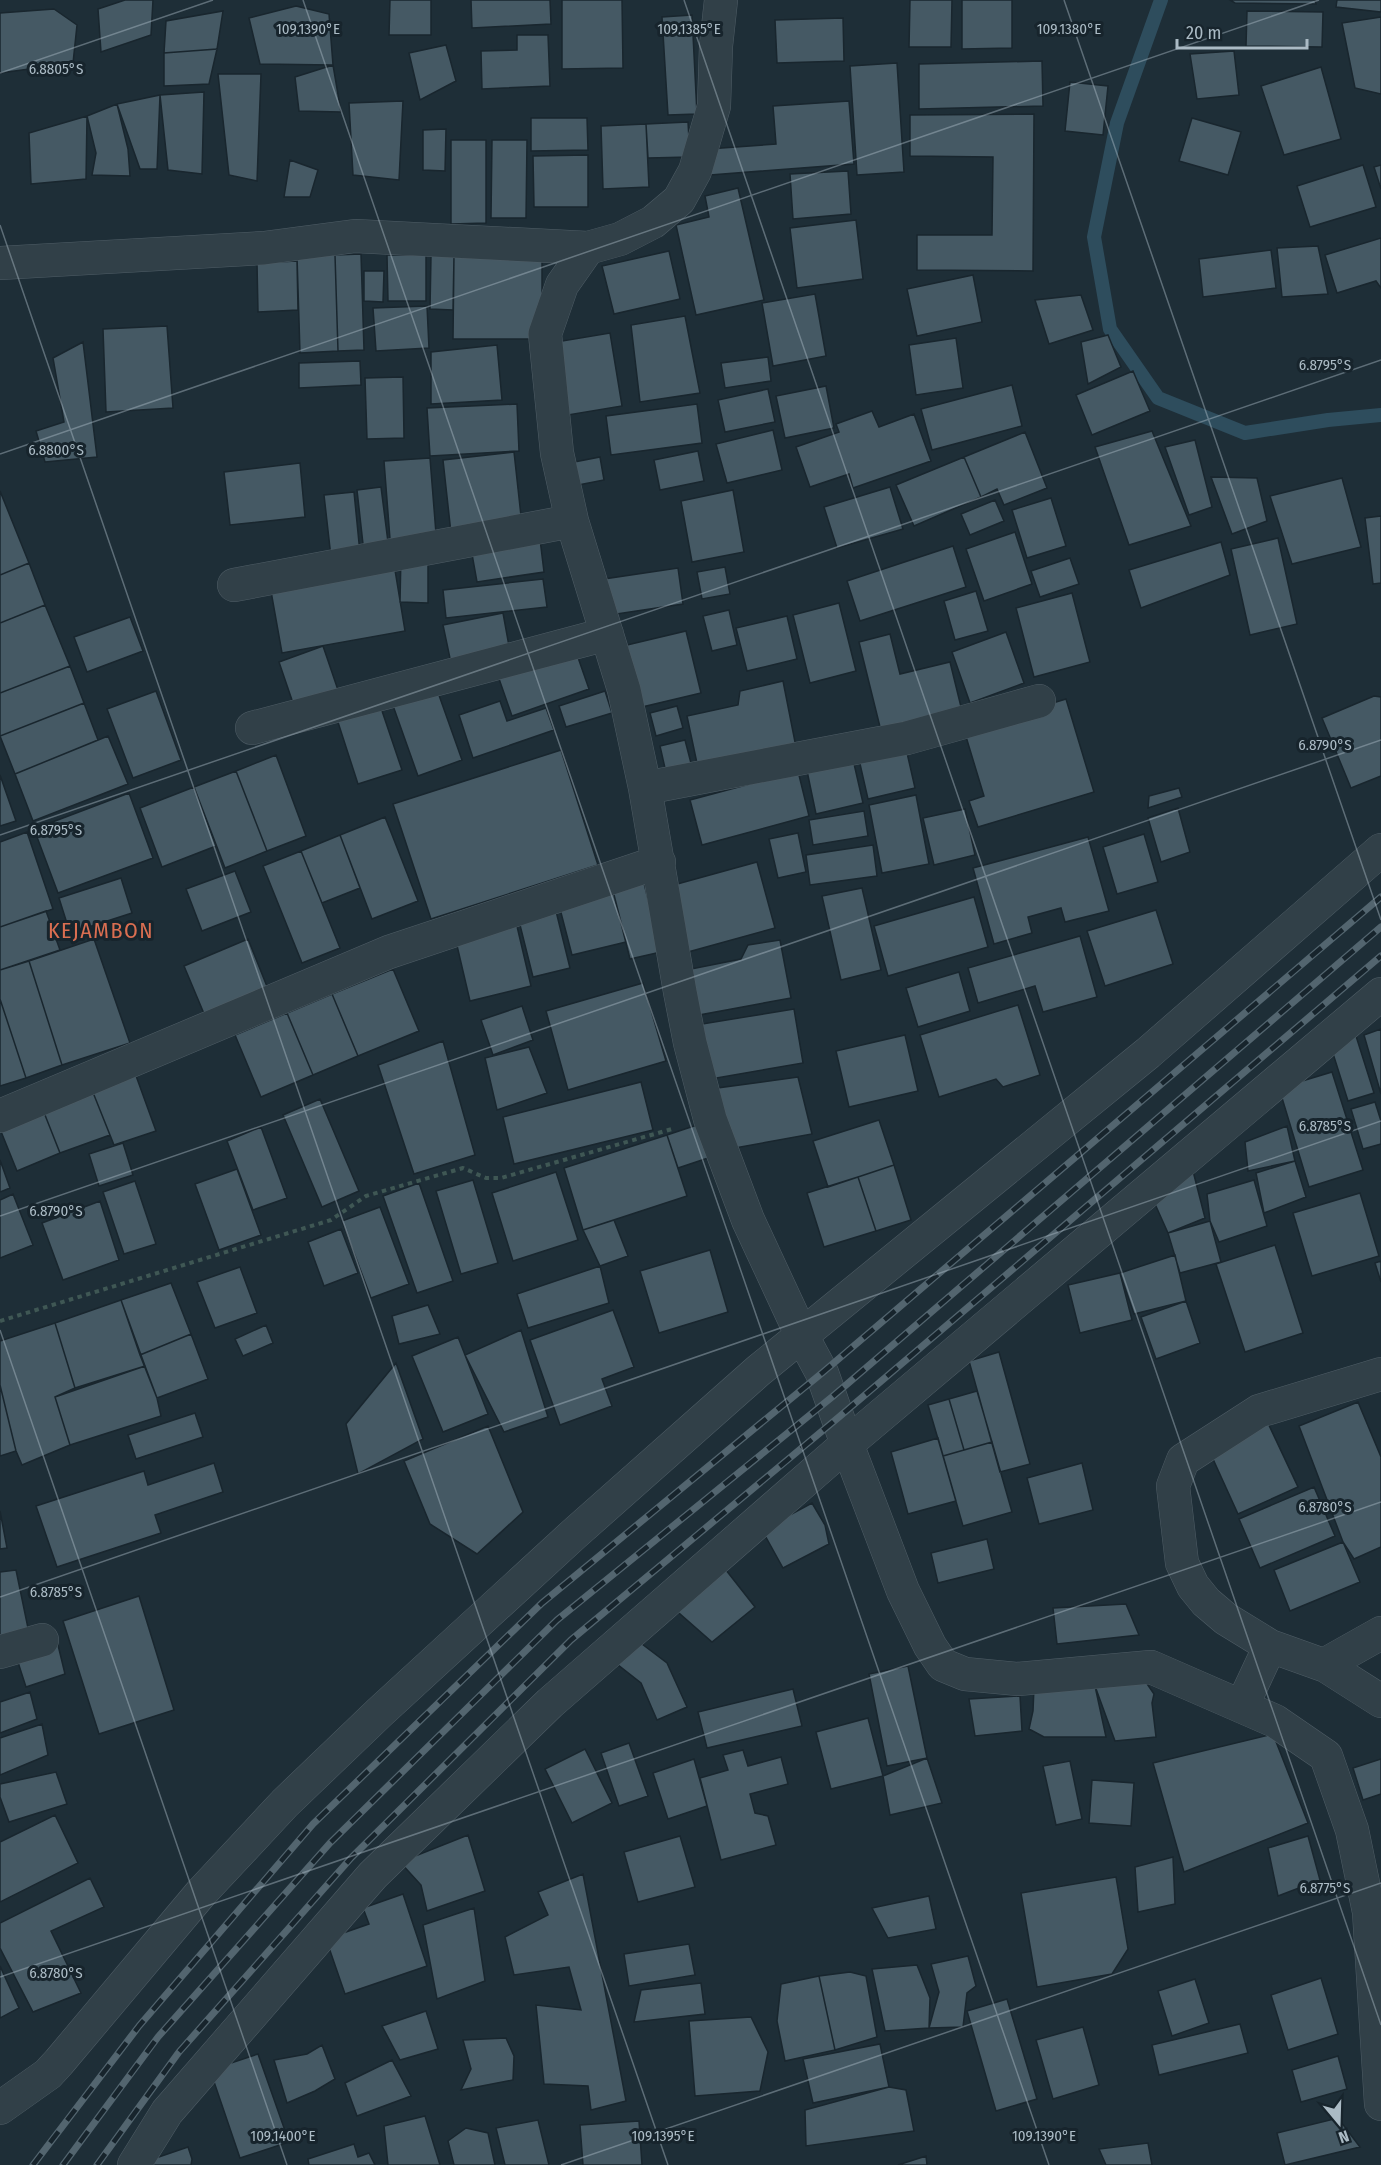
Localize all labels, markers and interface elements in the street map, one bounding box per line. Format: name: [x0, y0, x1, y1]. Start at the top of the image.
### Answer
scale bar: [1177, 12, 1308, 50]
text: 109.1390°E: [276, 20, 340, 38]
text: 109.1385°E: [657, 20, 721, 38]
text: 109.1380°E: [1037, 20, 1101, 38]
text: 20 m: [1186, 22, 1221, 44]
text: 6.8805°S: [29, 60, 83, 78]
text: 6.8795°S: [1299, 356, 1351, 374]
text: 6.8800°S: [28, 441, 84, 459]
text: 6.8790°S: [1298, 736, 1352, 754]
text: 6.8795°S: [30, 821, 82, 839]
district label: KEJAMBON: [48, 917, 154, 944]
text: 6.8785°S: [1299, 1117, 1351, 1135]
text: 6.8790°S: [29, 1202, 83, 1220]
text: 6.8780°S: [1298, 1498, 1352, 1516]
text: 6.8785°S: [30, 1583, 82, 1601]
text: 6.8775°S: [1299, 1879, 1351, 1897]
text: 6.8780°S: [29, 1964, 83, 1982]
north arrow: [1309, 2093, 1369, 2153]
text: N: [1336, 2126, 1351, 2147]
text: 109.1400°E: [250, 2127, 316, 2145]
text: 109.1395°E: [631, 2127, 695, 2145]
text: 109.1390°E: [1012, 2127, 1076, 2145]

